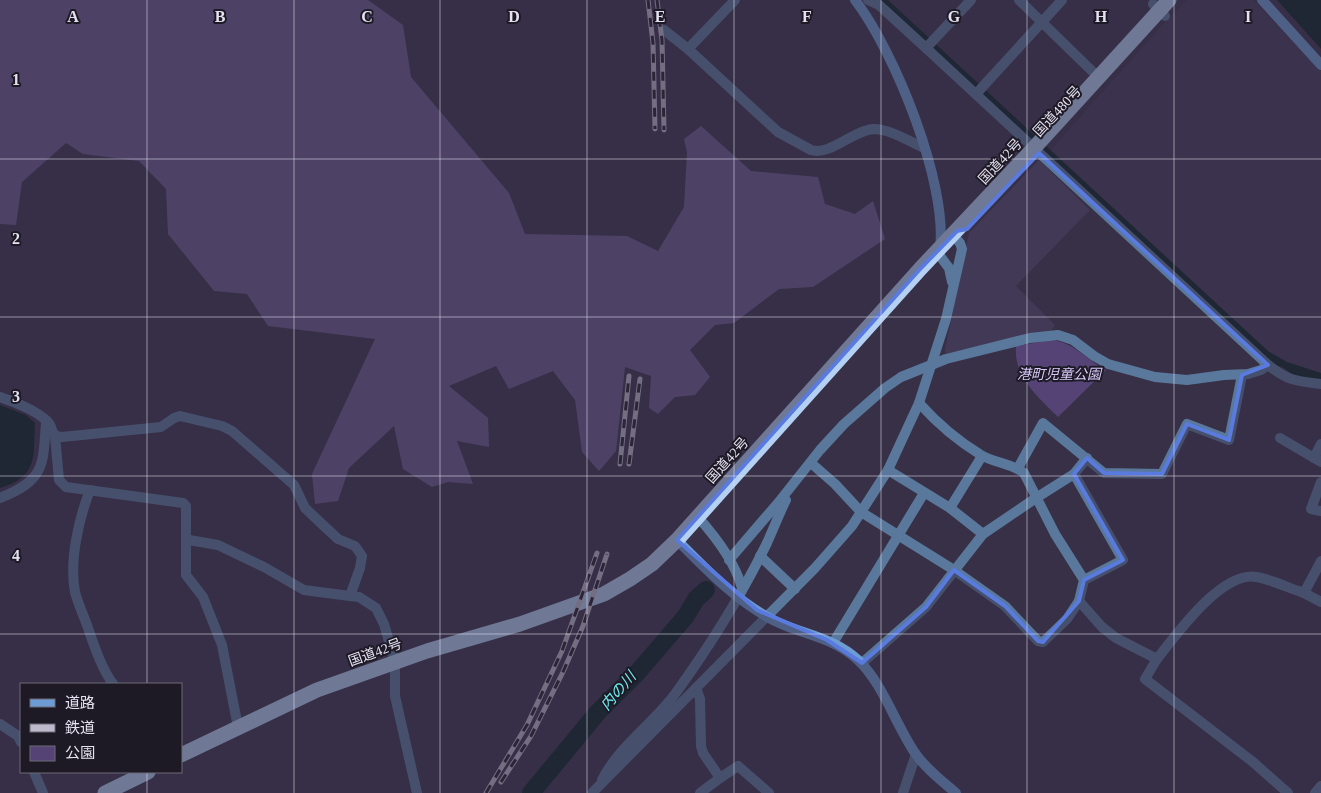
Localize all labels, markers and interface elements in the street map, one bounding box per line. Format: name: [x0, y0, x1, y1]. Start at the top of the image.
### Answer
text: A: [67, 8, 79, 25]
text: B: [215, 8, 226, 25]
text: C: [361, 8, 373, 25]
text: D: [508, 8, 520, 25]
text: E: [655, 8, 665, 25]
text: F: [802, 8, 812, 25]
text: G: [948, 8, 961, 25]
text: H: [1095, 8, 1108, 25]
text: I: [1245, 8, 1251, 25]
text: 1: [12, 71, 20, 88]
street label: 国道480号: [1030, 83, 1084, 139]
street label: 国道42号: [976, 136, 1025, 187]
text: 2: [12, 230, 20, 247]
park label: 港町児童公園: [1017, 367, 1103, 382]
text: 3: [12, 388, 20, 405]
street label: 国道42号: [703, 435, 752, 486]
text: 4: [12, 547, 20, 564]
street label: 国道42号: [346, 636, 404, 669]
water label: 内の川: [597, 667, 640, 713]
legend: [20, 683, 182, 773]
text: 道路: [65, 695, 95, 711]
text: 鉄道: [65, 720, 95, 736]
text: 公園: [65, 745, 95, 761]

